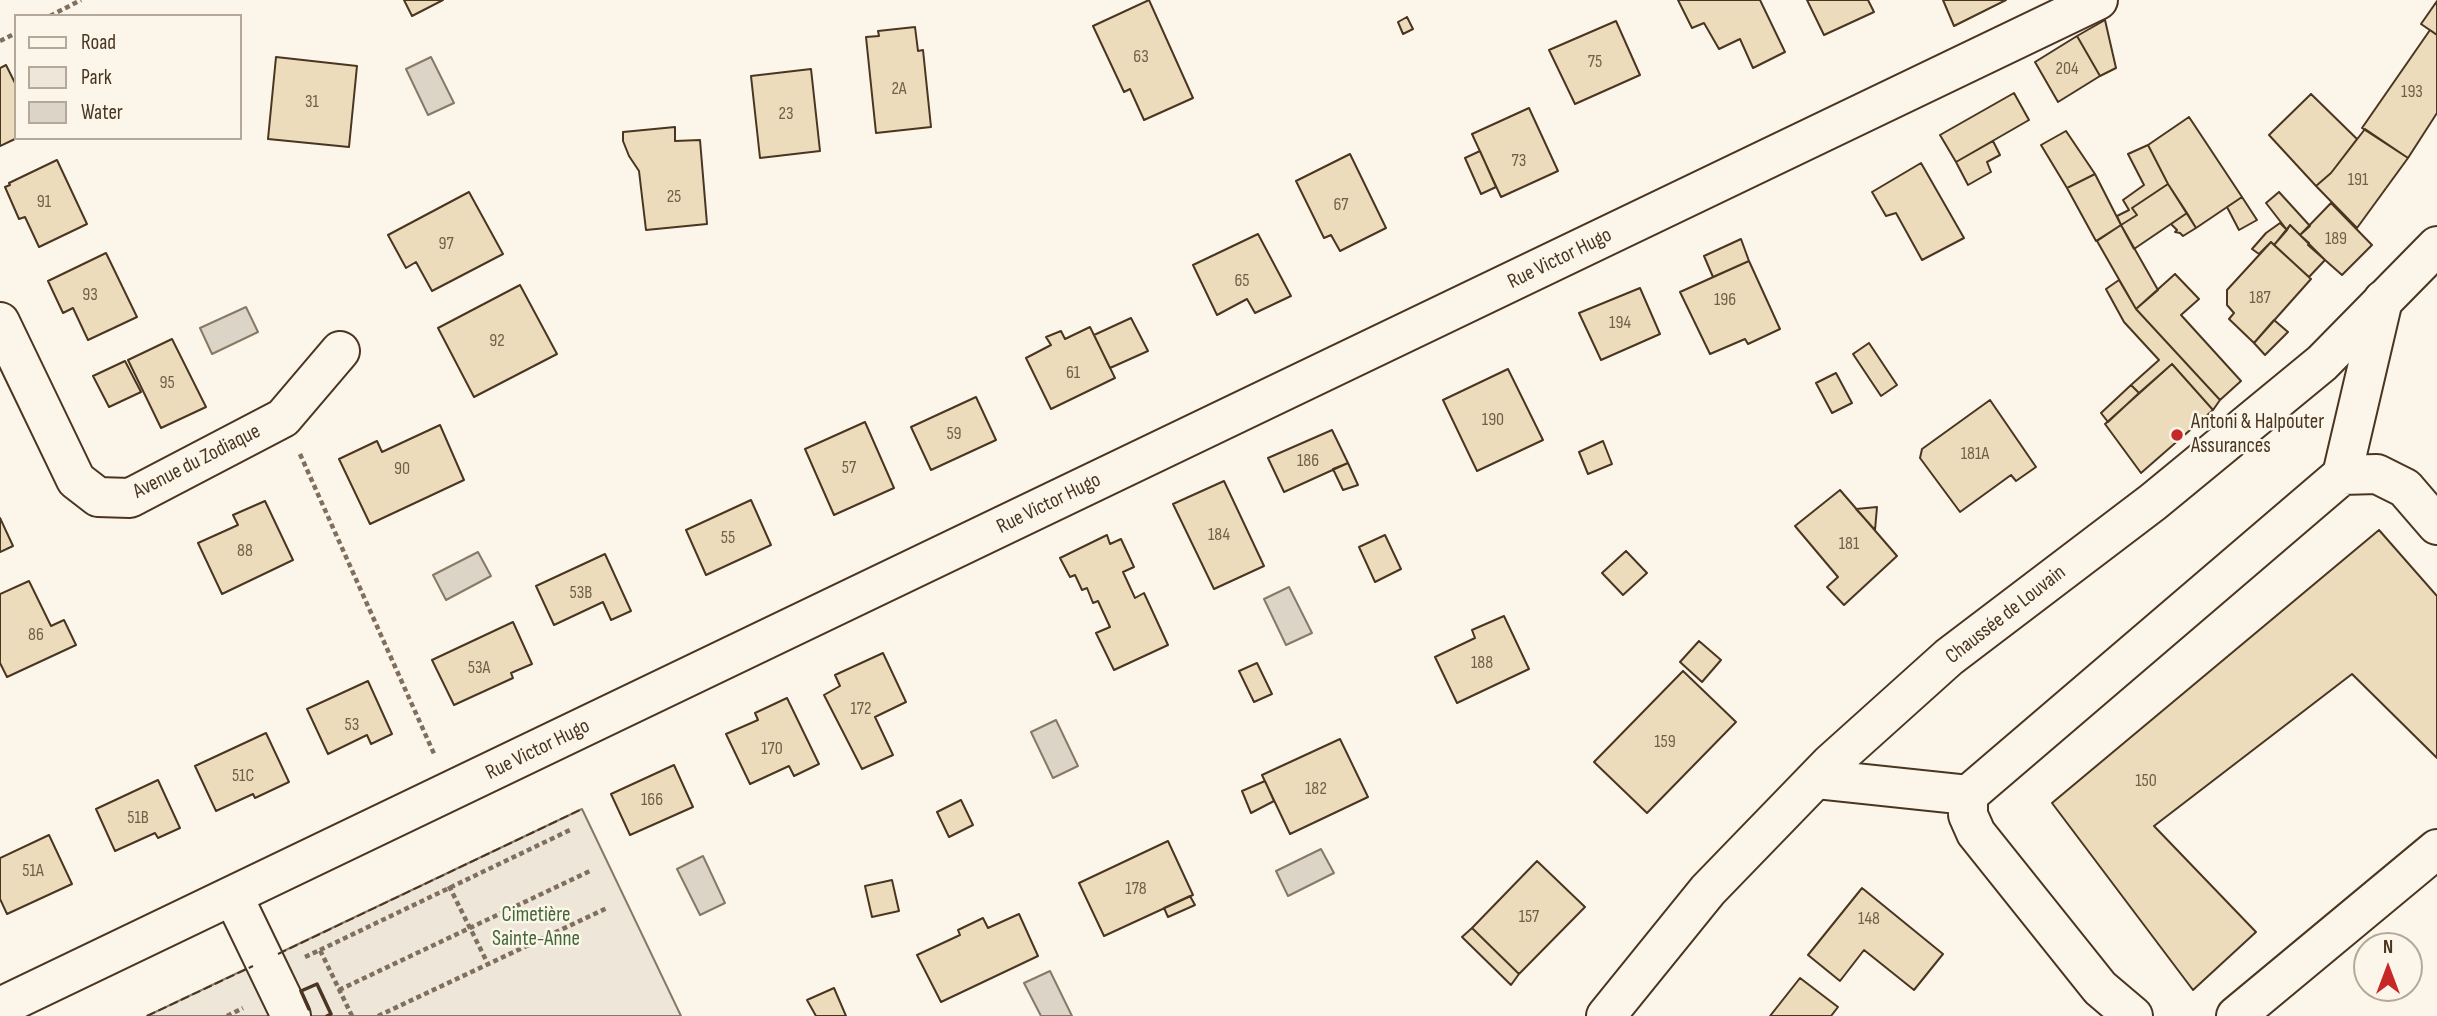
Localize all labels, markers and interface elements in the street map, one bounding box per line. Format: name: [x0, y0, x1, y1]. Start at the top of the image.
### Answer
legend: [14, 14, 242, 140]
text: Road: [81, 30, 116, 55]
house number: 63: [1133, 46, 1149, 68]
house number: 75: [1588, 51, 1602, 73]
house number: 204: [2056, 58, 2078, 80]
text: Park: [81, 65, 112, 90]
house number: 2A: [891, 78, 907, 100]
house number: 193: [2401, 81, 2423, 103]
house number: 31: [305, 91, 319, 113]
text: Water: [81, 100, 123, 125]
house number: 23: [779, 103, 793, 125]
house number: 73: [1512, 150, 1526, 172]
house number: 191: [2348, 169, 2368, 191]
house number: 25: [667, 186, 681, 208]
house number: 91: [37, 191, 51, 213]
house number: 67: [1333, 194, 1349, 216]
street label: Rue Victor Hugo: [1504, 223, 1616, 295]
house number: 189: [2325, 228, 2347, 250]
house number: 97: [438, 233, 454, 255]
house number: 65: [1234, 270, 1250, 292]
house number: 93: [82, 284, 98, 306]
house number: 187: [2249, 287, 2271, 309]
house number: 196: [1714, 289, 1736, 311]
house number: 194: [1609, 312, 1631, 334]
house number: 92: [489, 330, 505, 352]
house number: 61: [1066, 362, 1080, 384]
house number: 95: [159, 372, 175, 394]
house number: 190: [1482, 409, 1504, 431]
place label: Antoni & Halpouter Assurances: [2191, 410, 2324, 460]
street label: Avenue du Zodiaque: [129, 419, 265, 505]
house number: 59: [946, 423, 962, 445]
marker: Antoni & Halpouter Assurances: [2169, 427, 2185, 443]
house number: 181A: [1961, 443, 1989, 465]
house number: 186: [1297, 450, 1319, 472]
house number: 57: [842, 457, 856, 479]
house number: 90: [394, 458, 410, 480]
street label: Rue Victor Hugo: [993, 468, 1105, 540]
house number: 184: [1208, 524, 1230, 546]
house number: 55: [721, 527, 735, 549]
house number: 181: [1839, 533, 1859, 555]
house number: 88: [237, 540, 253, 562]
street label: Chaussée de Louvain: [1941, 560, 2071, 670]
house number: 53B: [570, 582, 592, 604]
house number: 86: [28, 624, 44, 646]
house number: 188: [1471, 652, 1493, 674]
house number: 53A: [468, 657, 490, 679]
house number: 172: [851, 698, 871, 720]
house number: 53: [345, 714, 359, 736]
street label: Rue Victor Hugo: [482, 714, 594, 786]
house number: 159: [1654, 731, 1676, 753]
house number: 170: [761, 738, 783, 760]
house number: 51C: [232, 765, 254, 787]
house number: 150: [2135, 770, 2157, 792]
house number: 182: [1305, 778, 1327, 800]
house number: 166: [641, 789, 663, 811]
house number: 51B: [127, 807, 149, 829]
house number: 51A: [22, 860, 44, 882]
house number: 178: [1125, 878, 1147, 900]
park label: Cimetière Sainte-Anne: [492, 903, 580, 953]
house number: 157: [1519, 906, 1539, 928]
house number: 148: [1858, 908, 1880, 930]
north arrow: [2353, 932, 2423, 1002]
text: N: [2383, 936, 2393, 959]

